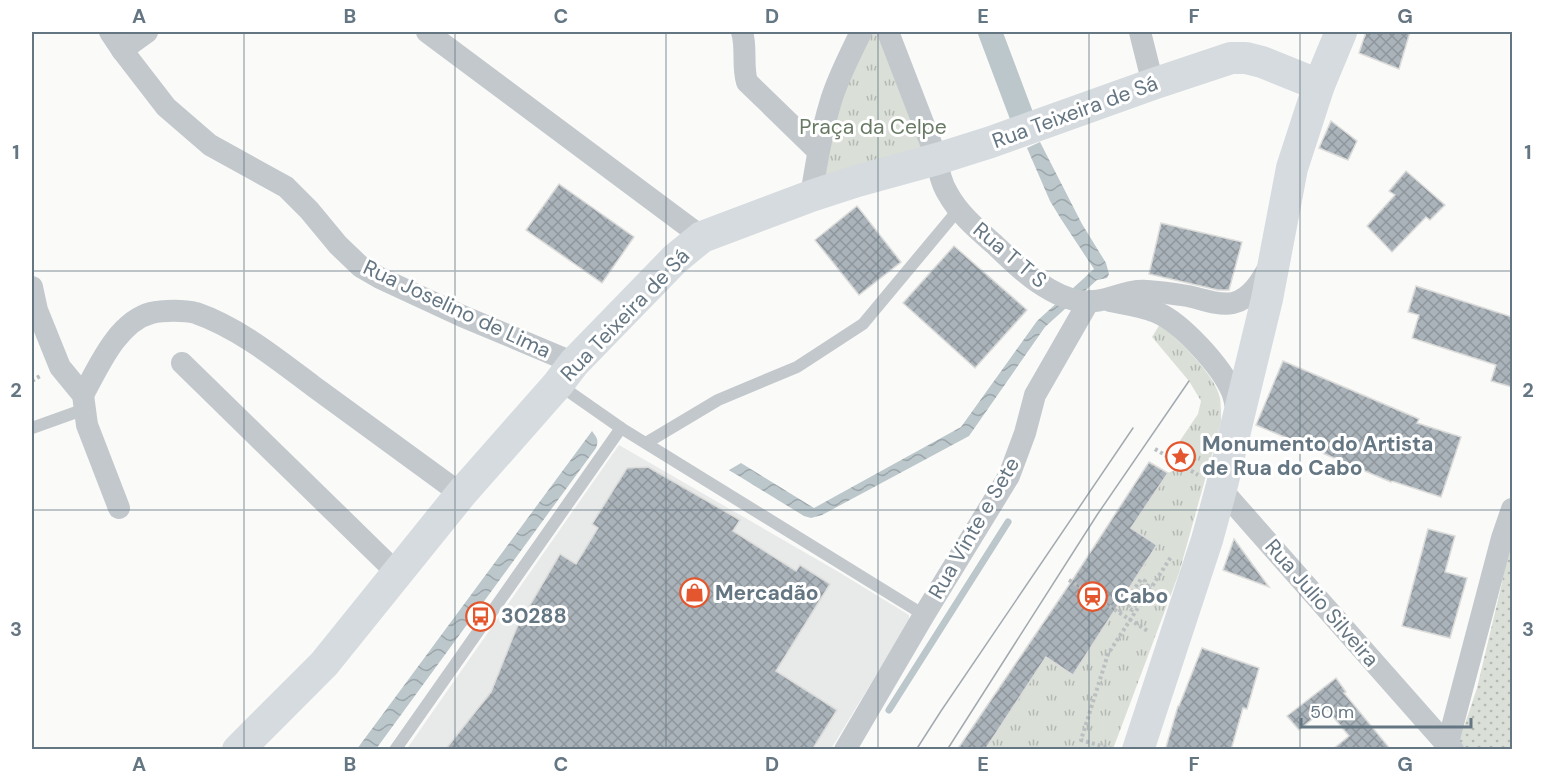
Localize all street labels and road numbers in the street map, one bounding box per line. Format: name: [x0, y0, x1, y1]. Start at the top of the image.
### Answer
street label: Rua Teixeira de Sá: [988, 69, 1162, 155]
street label: Rua T T S: [967, 216, 1053, 294]
street label: Rua Teixeira de Sá: [554, 243, 696, 387]
street label: Rua Joselino de Lima: [359, 253, 555, 365]
street label: Rua Vinte e Sete: [922, 452, 1026, 604]
street label: Rua Julio Silveira: [1259, 533, 1385, 673]

